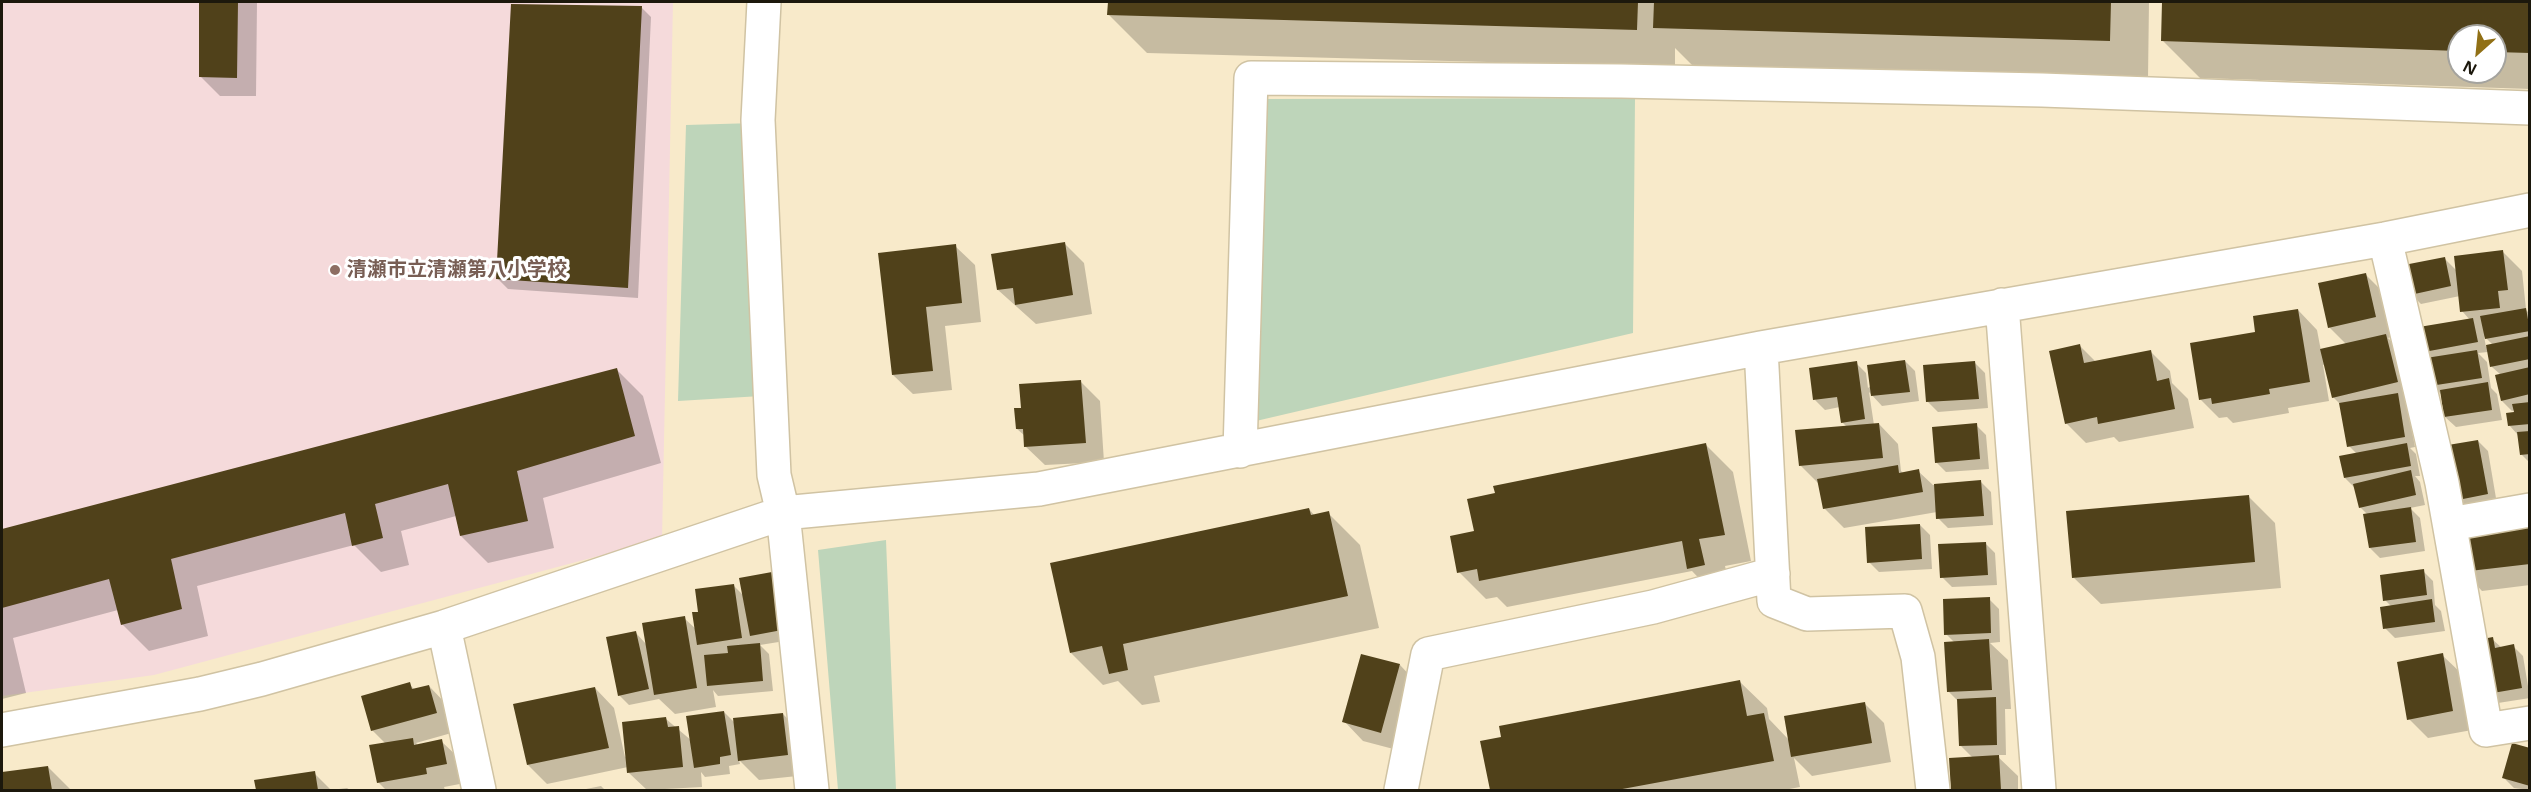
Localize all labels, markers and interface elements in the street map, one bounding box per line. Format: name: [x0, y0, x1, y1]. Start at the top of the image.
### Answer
north arrow: [2447, 24, 2507, 84]
text: N: [2459, 56, 2481, 81]
place label: 清瀬市立清瀬第八小学校: [347, 258, 567, 282]
marker: 清瀬市立清瀬第八小学校: [328, 263, 342, 277]

